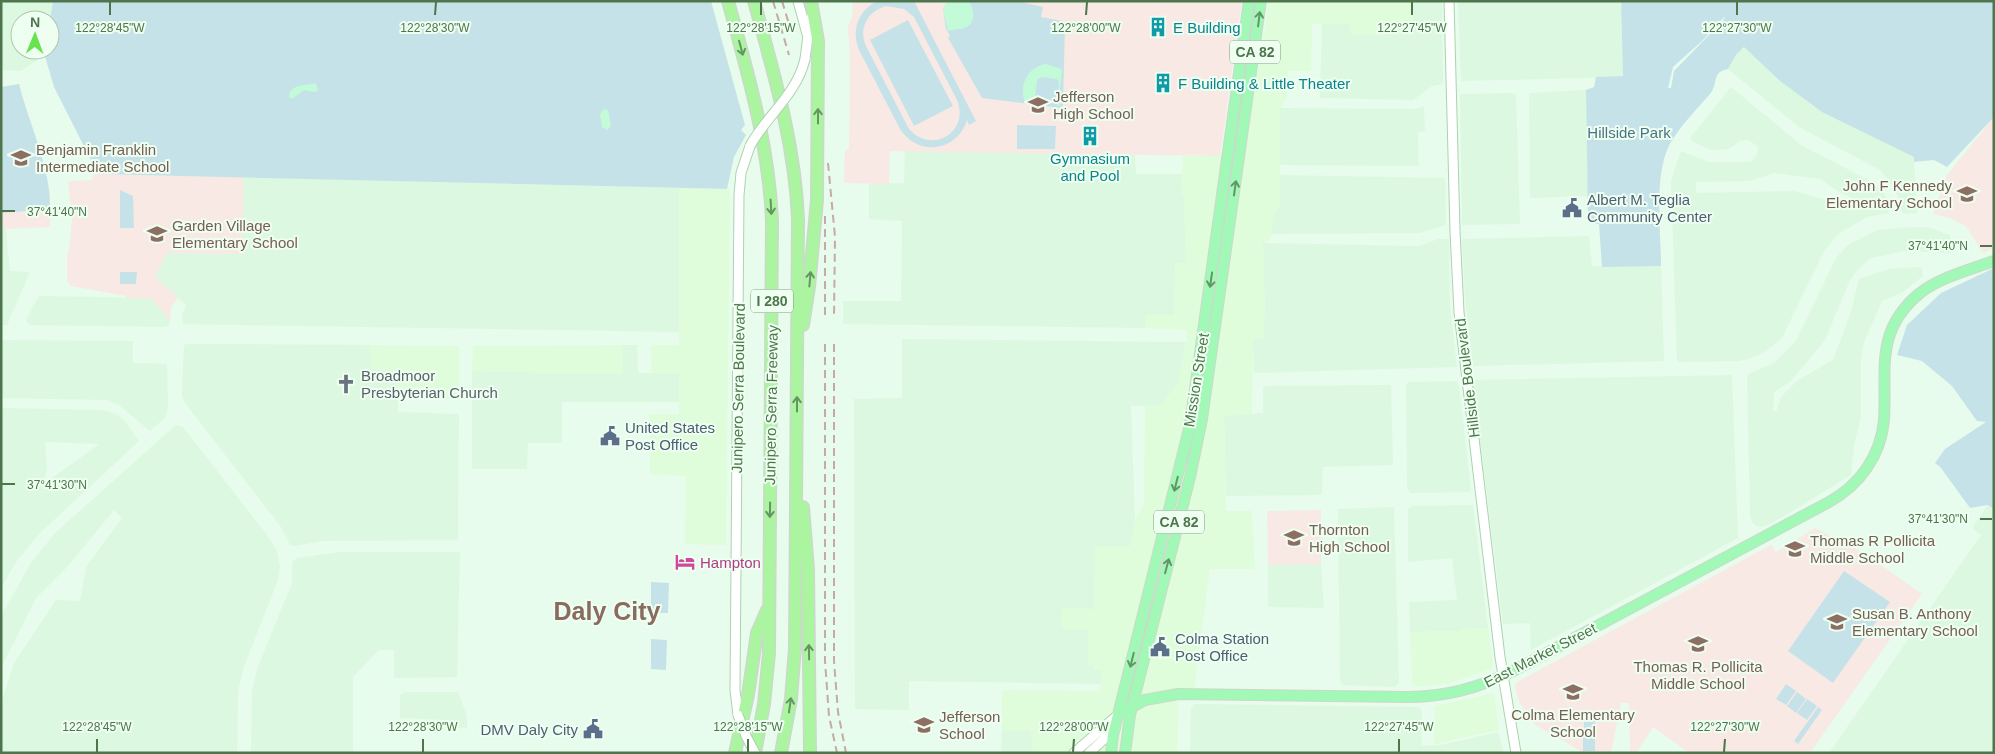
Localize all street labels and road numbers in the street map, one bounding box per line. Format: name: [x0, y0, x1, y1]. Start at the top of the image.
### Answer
road number: CA 82: [1230, 41, 1280, 64]
road number: I 280: [751, 290, 793, 312]
street label: Junipero Serra Boulevard: [728, 303, 748, 473]
street label: Hillside Boulevard: [1451, 317, 1483, 439]
street label: Junipero Serra Freeway: [761, 324, 781, 485]
street label: Mission Street: [1180, 331, 1212, 428]
road number: CA 82: [1154, 511, 1204, 534]
street label: East Market Street: [1481, 619, 1600, 691]

